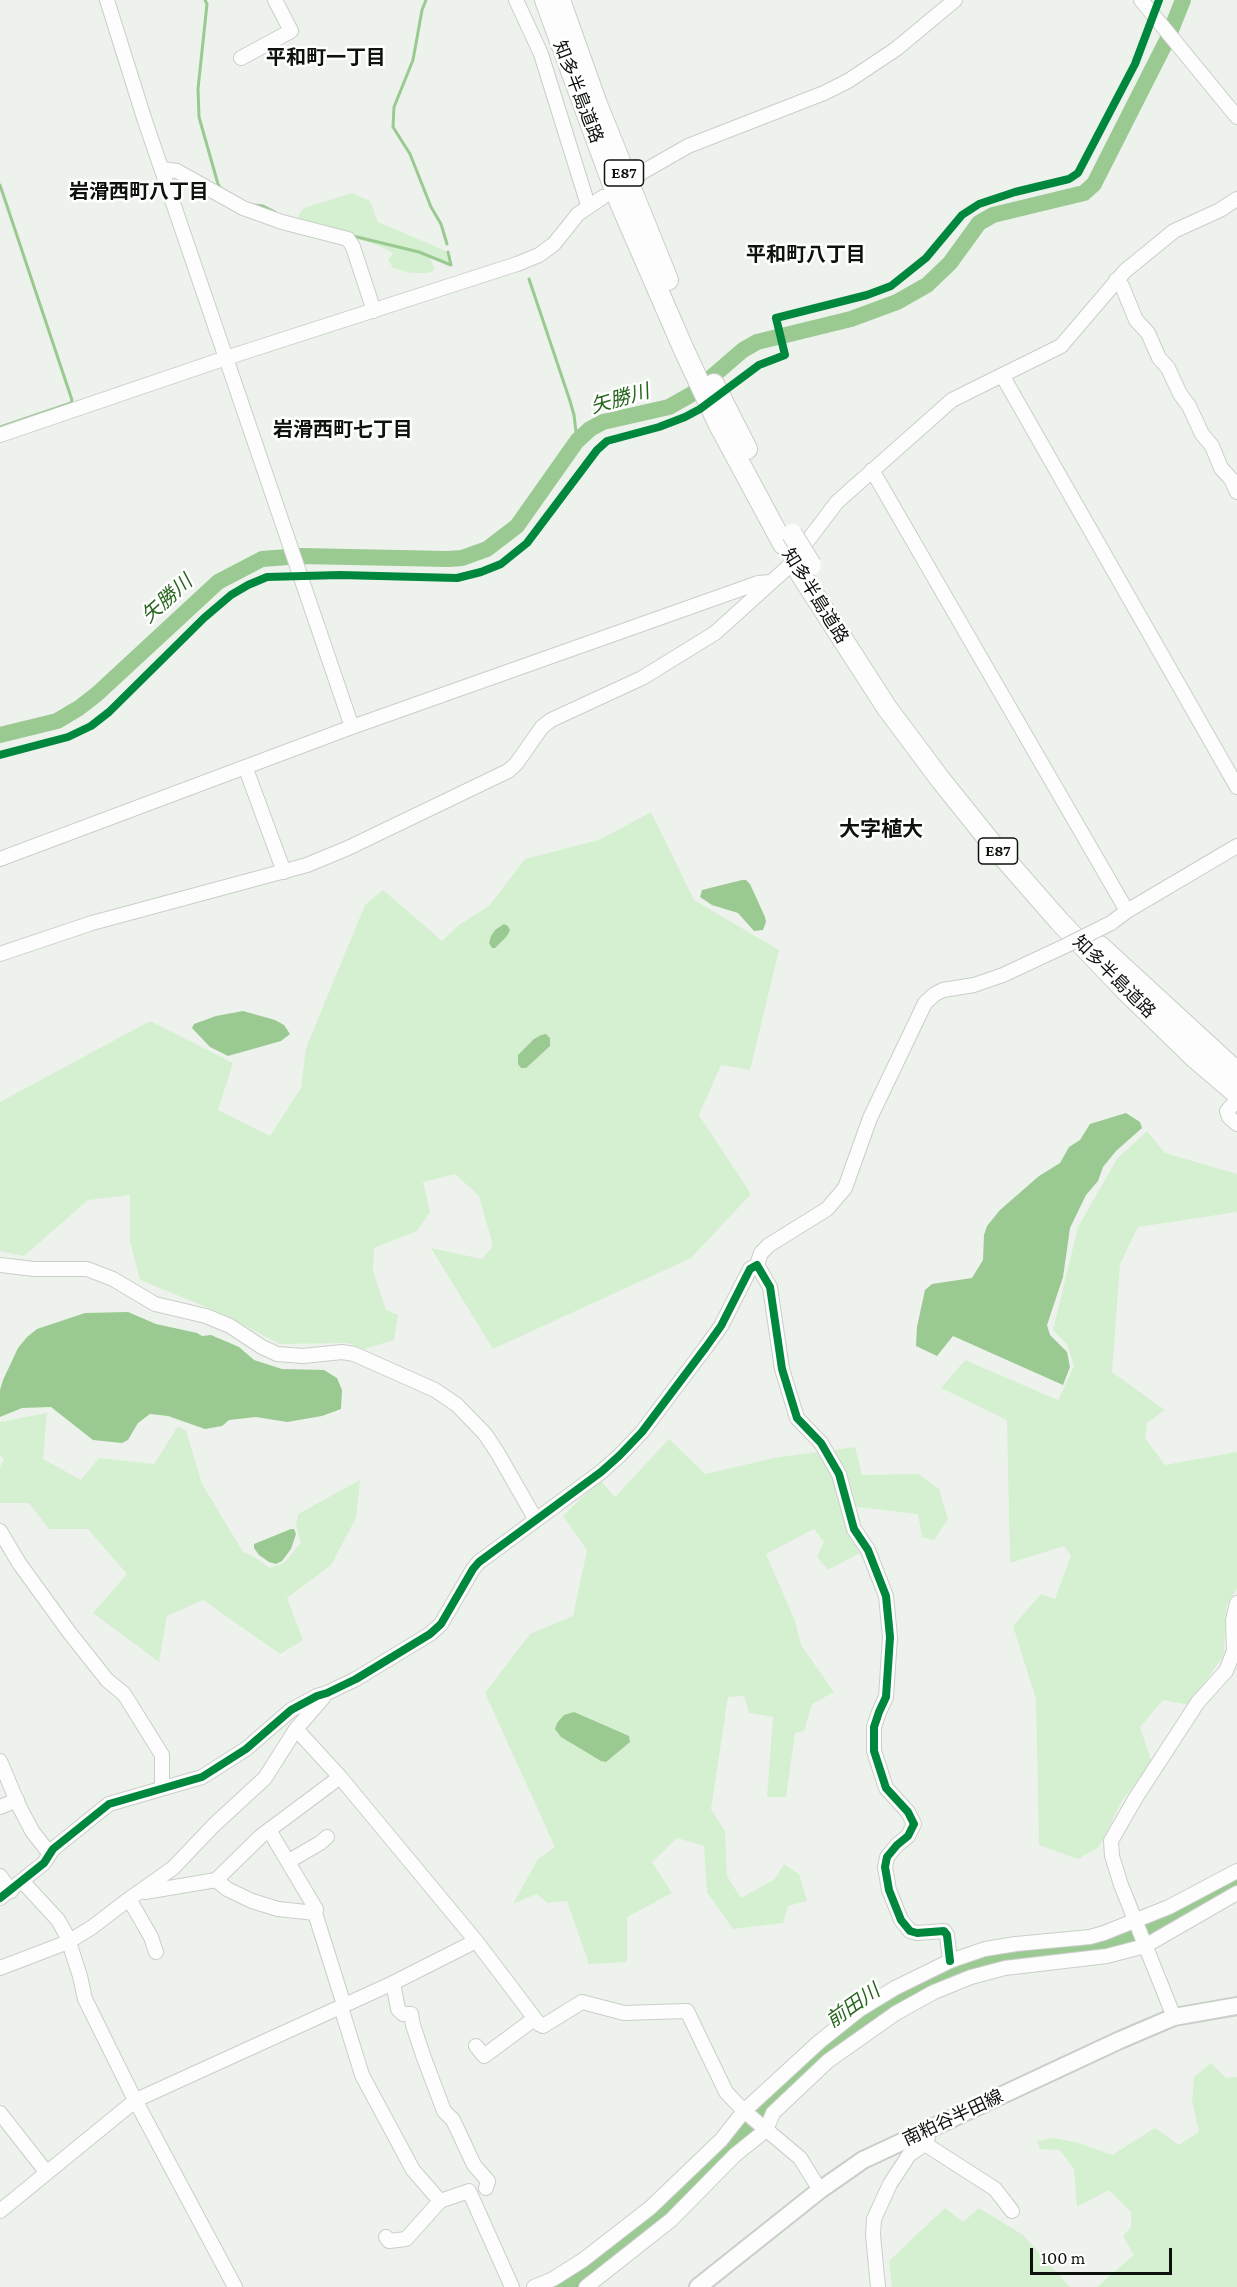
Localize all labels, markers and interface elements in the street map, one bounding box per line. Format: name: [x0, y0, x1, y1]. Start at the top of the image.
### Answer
street label: 知多半島道路: [549, 38, 607, 146]
district label: 平和町一丁目: [266, 46, 386, 70]
road number: E87: [604, 160, 644, 186]
district label: 岩滑西町八丁目: [69, 180, 209, 204]
district label: 平和町八丁目: [746, 243, 866, 267]
water label: 矢勝川: [588, 379, 652, 419]
district label: 岩滑西町七丁目: [273, 418, 413, 442]
street label: 知多半島道路: [777, 544, 853, 648]
water label: 矢勝川: [137, 570, 197, 628]
district label: 大字植大: [839, 817, 923, 843]
road number: E87: [978, 838, 1018, 864]
street label: 知多半島道路: [1068, 931, 1160, 1023]
water label: 前田川: [822, 1979, 884, 2033]
street label: 南粕谷半田線: [899, 2085, 1007, 2151]
scale bar: [1033, 2236, 1176, 2274]
text: 100 m: [1041, 2248, 1085, 2268]

